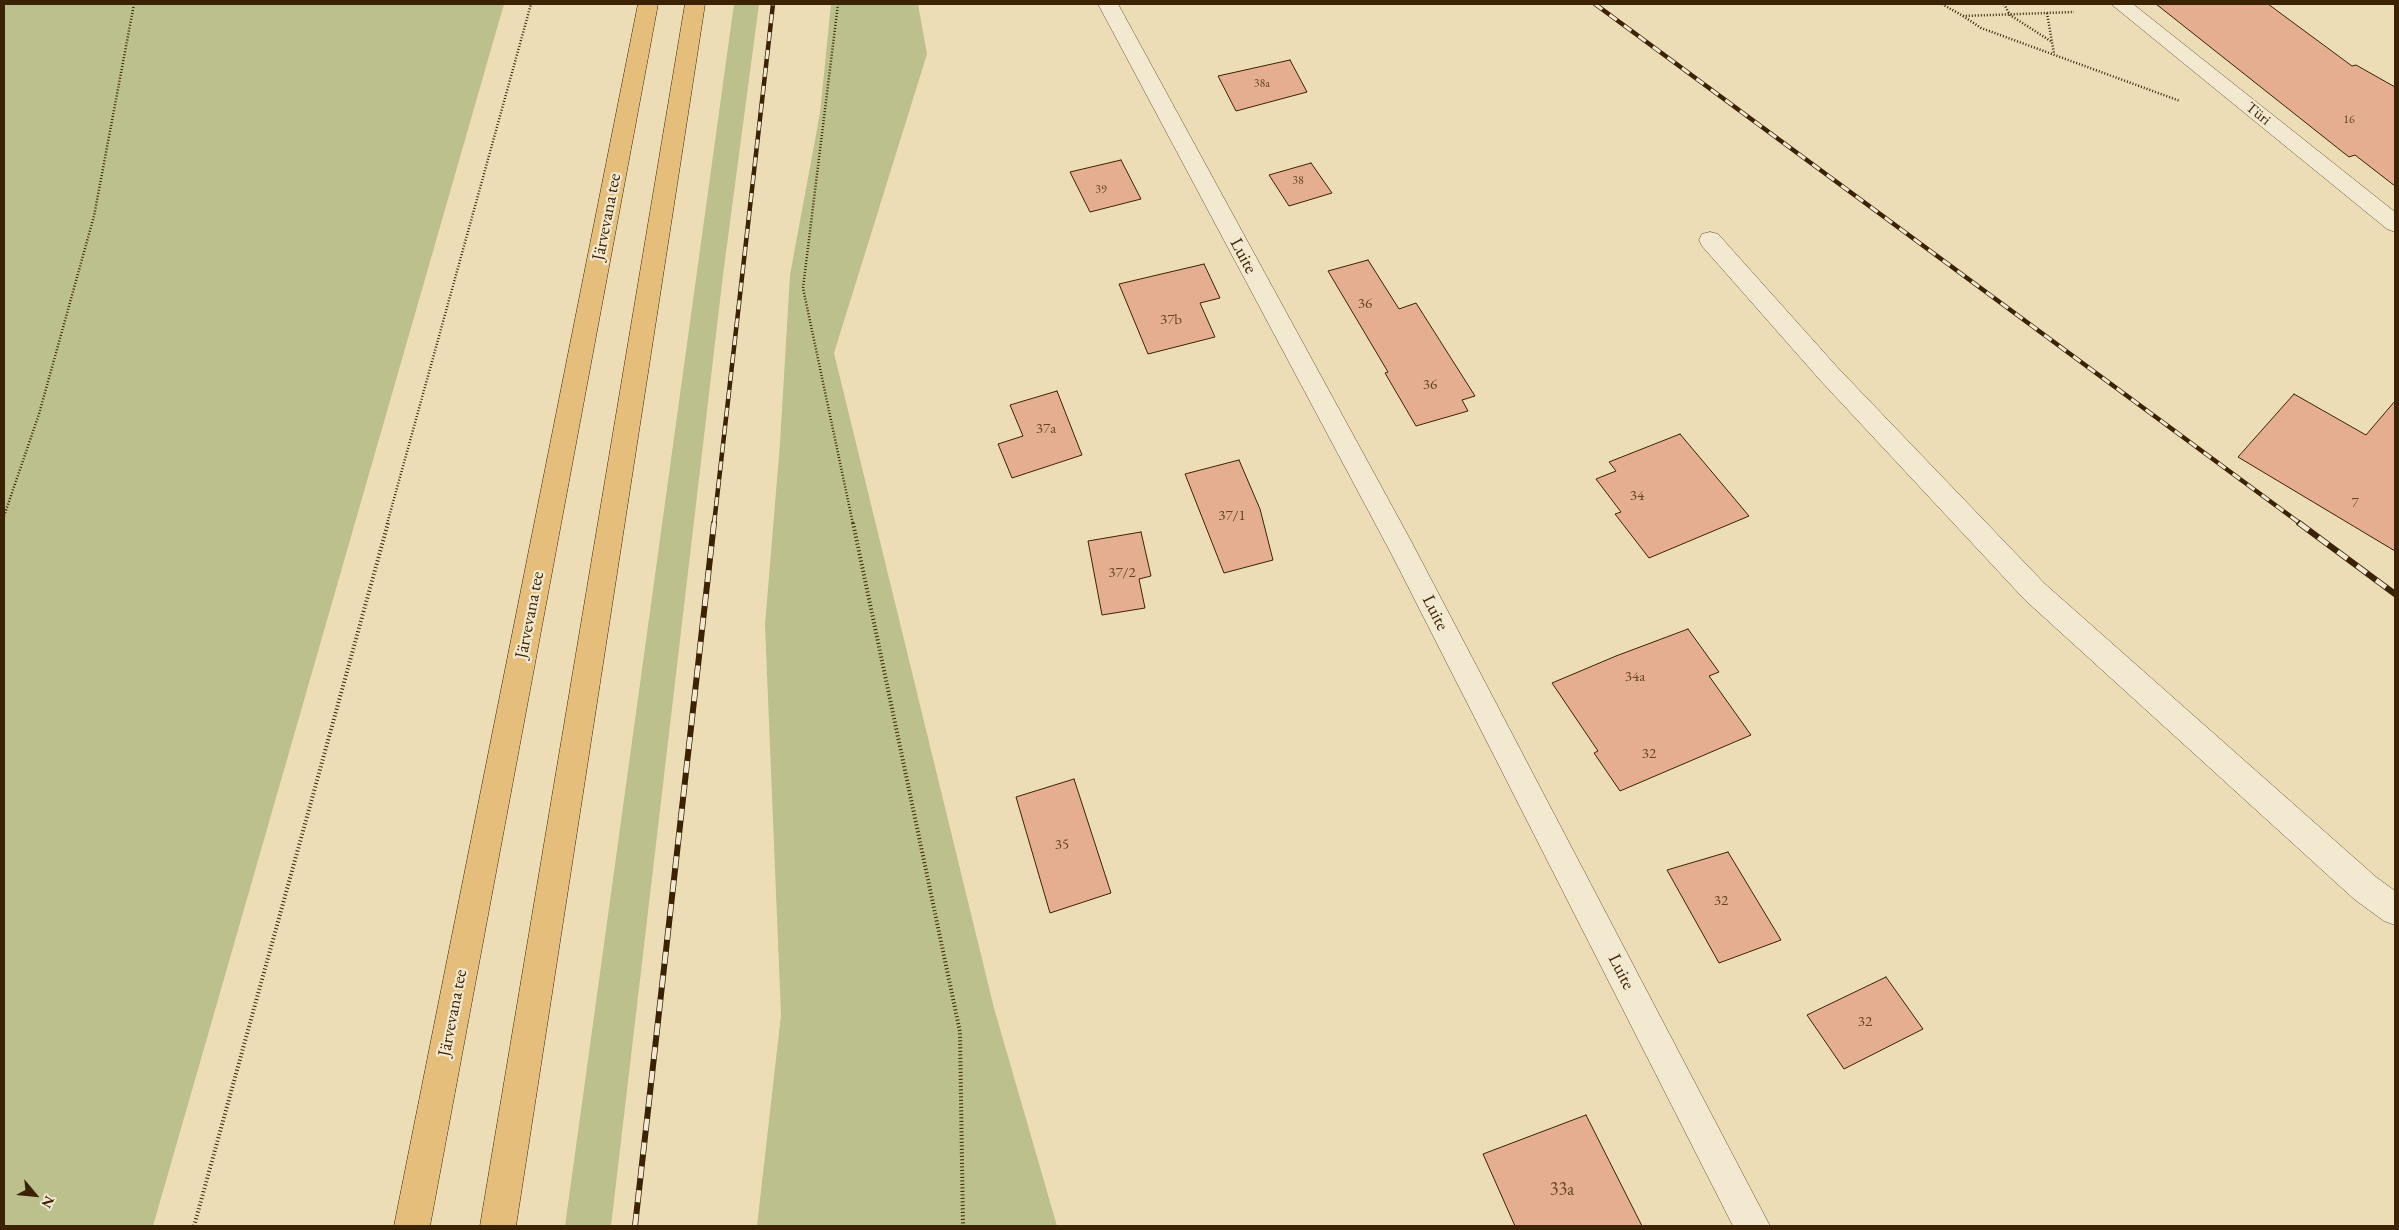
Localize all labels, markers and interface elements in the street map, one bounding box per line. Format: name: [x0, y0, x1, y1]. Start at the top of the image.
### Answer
house number: 38a: [1254, 77, 1270, 91]
street label: Türi: [2242, 99, 2274, 129]
house number: 16: [2343, 113, 2355, 127]
street label: Järvevana tee: [588, 172, 626, 262]
house number: 38: [1292, 174, 1304, 188]
house number: 39: [1095, 183, 1107, 197]
street label: Luite: [1225, 235, 1261, 277]
house number: 36: [1358, 295, 1372, 313]
house number: 37b: [1160, 311, 1182, 329]
house number: 36: [1423, 376, 1437, 394]
house number: 37a: [1036, 420, 1056, 438]
house number: 34: [1630, 487, 1644, 505]
house number: 7: [2351, 494, 2359, 512]
house number: 37/1: [1218, 507, 1246, 525]
house number: 37/2: [1108, 564, 1136, 582]
street label: Järvevana tee: [511, 570, 549, 660]
street label: Luite: [1417, 592, 1453, 634]
house number: 34a: [1625, 668, 1645, 686]
house number: 32: [1642, 745, 1656, 763]
house number: 35: [1055, 836, 1069, 854]
house number: 32: [1714, 892, 1728, 910]
street label: Luite: [1603, 951, 1639, 993]
street label: Järvevana tee: [434, 968, 472, 1058]
house number: 32: [1858, 1013, 1872, 1031]
north arrow: [10, 1170, 60, 1220]
house number: 33a: [1550, 1179, 1574, 1201]
text: N: [38, 1193, 59, 1211]

